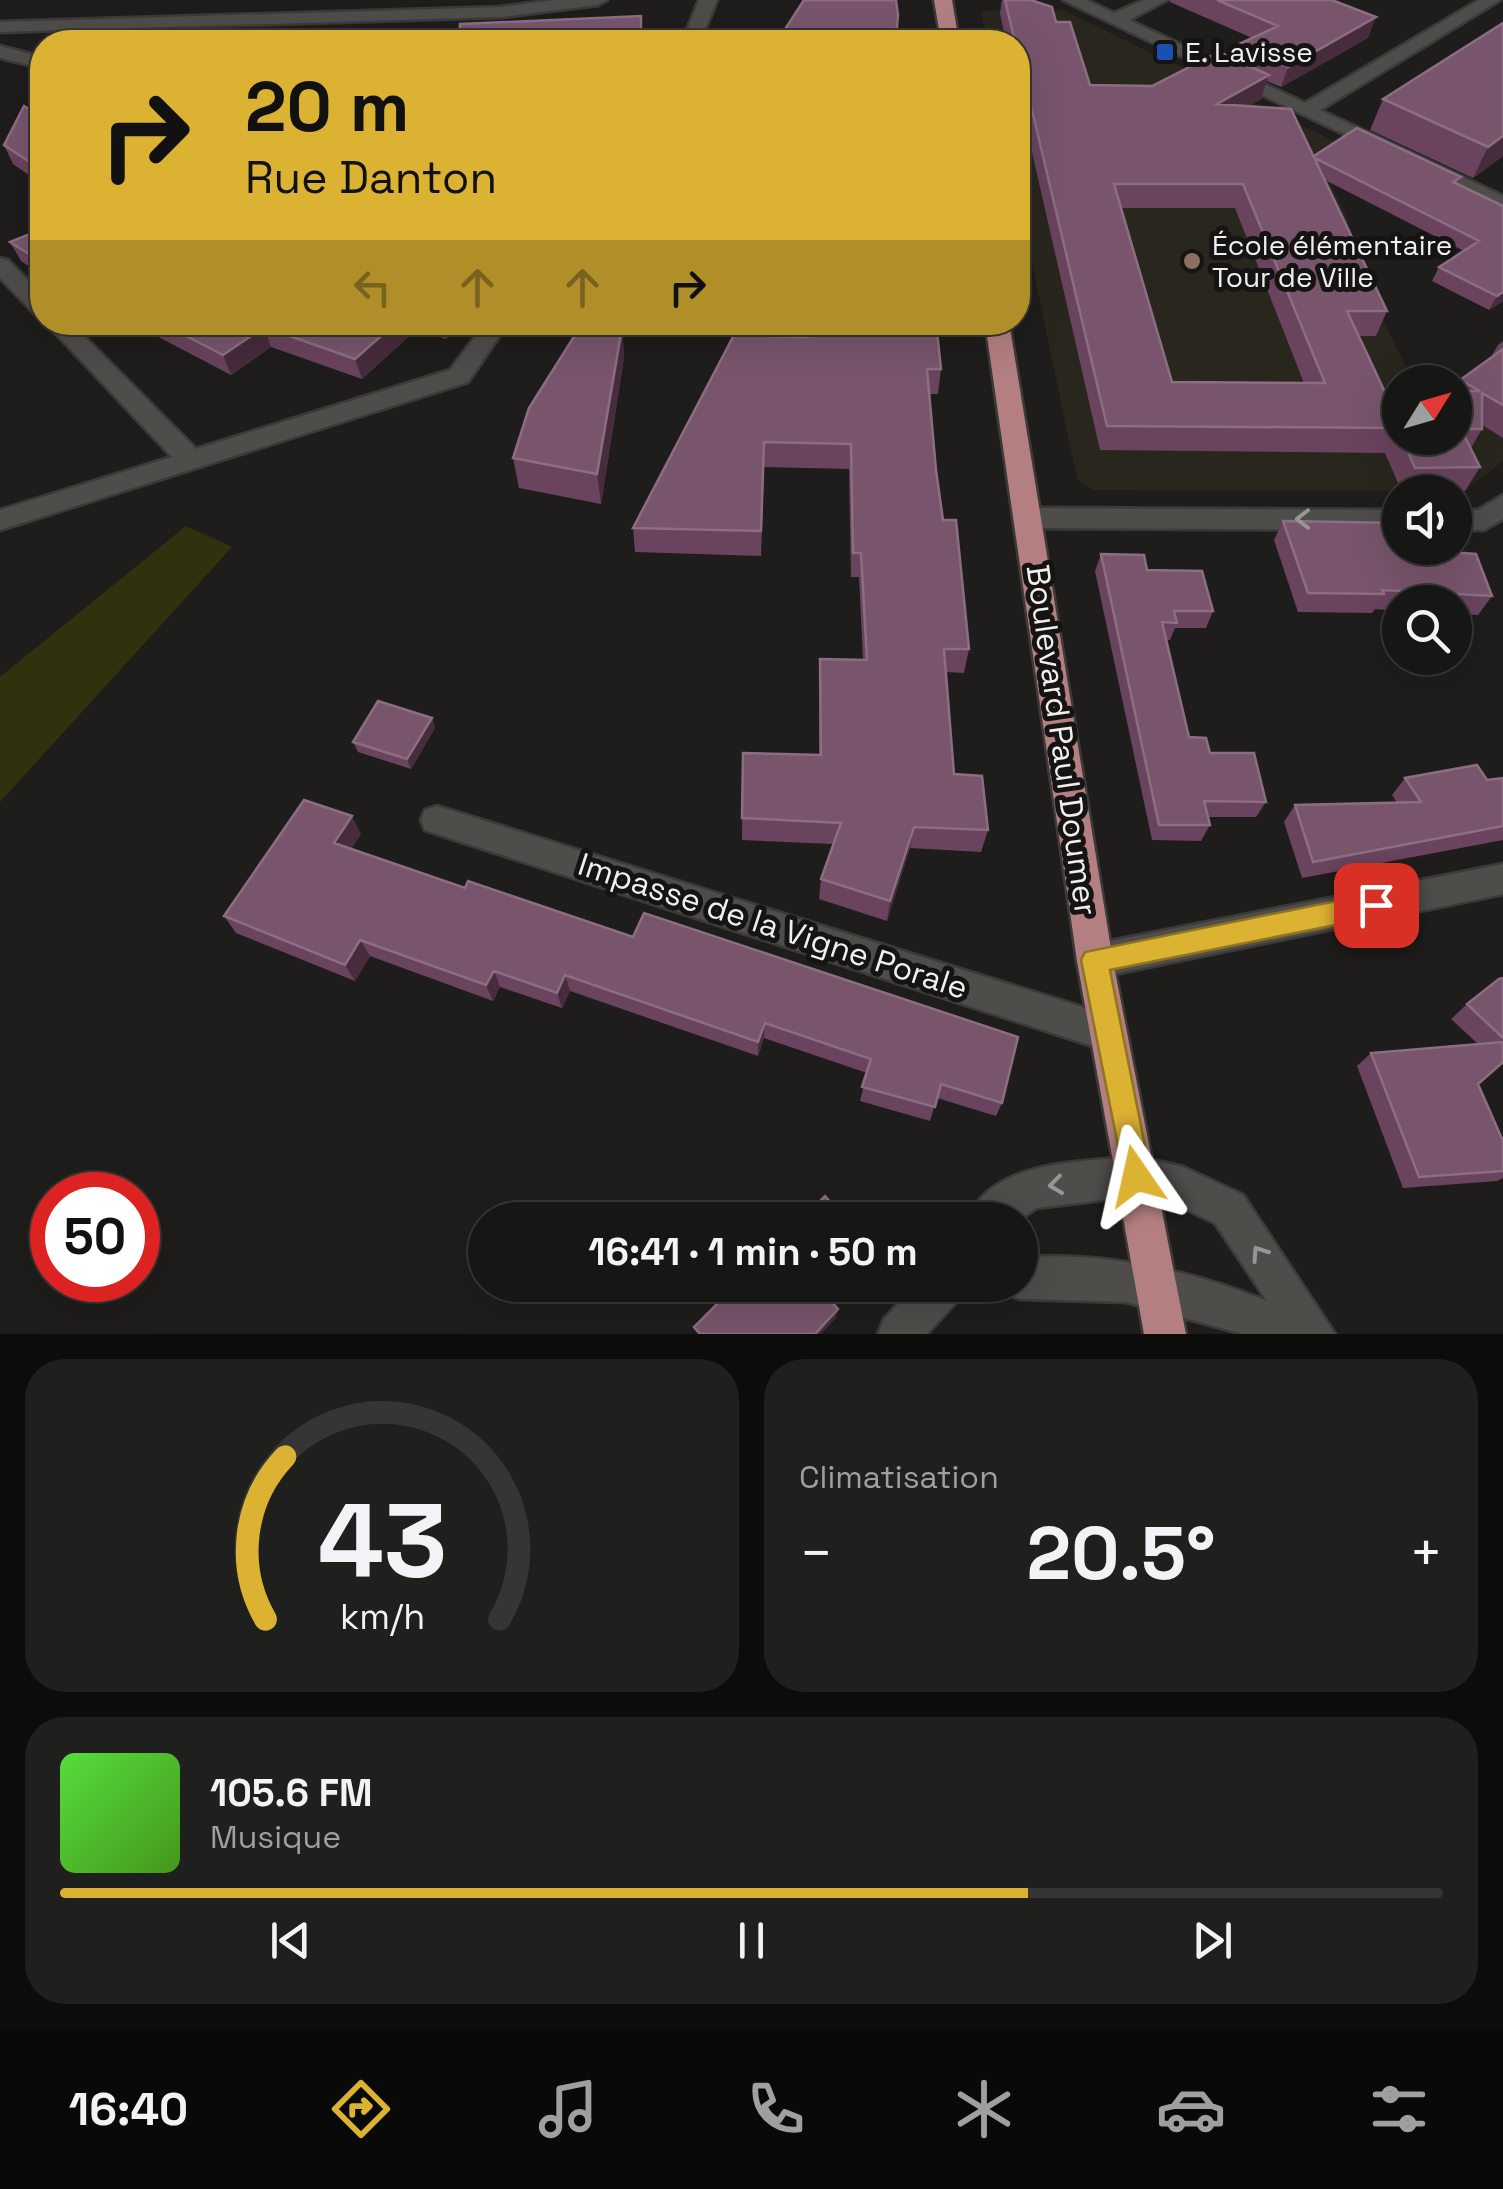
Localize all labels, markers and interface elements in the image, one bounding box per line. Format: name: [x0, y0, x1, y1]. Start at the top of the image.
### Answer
place label: E. Lavisse: [1185, 34, 1313, 70]
marker: E. Lavisse: [1154, 41, 1176, 63]
text: 20 m: [245, 62, 410, 151]
icon: right: [80, 70, 210, 200]
text: Rue Danton: [245, 149, 497, 206]
place label: École élémentaire Tour de Ville: [1212, 227, 1452, 295]
marker: École élémentaire Tour de Ville: [1181, 250, 1203, 272]
icon: left: [345, 260, 400, 315]
icon: ahead: [450, 260, 505, 315]
icon: ahead: [555, 260, 610, 315]
icon: right: [660, 260, 715, 315]
north arrow: [1382, 365, 1472, 455]
map controls: [1382, 365, 1472, 675]
button: sound: [1382, 475, 1472, 565]
one-way arrow: [1294, 508, 1310, 530]
street label: Boulevard Paul Doumer: [1018, 562, 1106, 918]
button: search: [1382, 585, 1472, 675]
street label: Impasse de la Vigne Porale: [573, 844, 973, 1008]
pin: [1334, 863, 1419, 948]
icon: arrive: [1349, 878, 1404, 933]
position arrow: [1084, 1124, 1188, 1228]
speed limit sign: 50: [30, 1172, 160, 1302]
one-way arrow: [1048, 1174, 1064, 1195]
text: 16:41 · 1 min · 50 m: [588, 1228, 918, 1276]
one-way arrow: [1253, 1246, 1271, 1265]
text: Climatisation: [799, 1457, 999, 1497]
text: 43: [317, 1475, 447, 1607]
text: 20.5°: [1026, 1505, 1216, 1601]
text: −: [799, 1518, 833, 1588]
text: +: [1409, 1518, 1443, 1588]
text: km/h: [339, 1594, 425, 1639]
text: 105.6 FM: [210, 1769, 373, 1817]
text: Musique: [210, 1817, 341, 1857]
icon: previous: [263, 1913, 318, 1968]
icon: pause: [724, 1913, 779, 1968]
icon: next: [1185, 1913, 1240, 1968]
icon: directions: [326, 2074, 396, 2144]
icon: music: [533, 2074, 603, 2144]
icon: phone: [741, 2074, 811, 2144]
icon: climate: [949, 2074, 1019, 2144]
icon: car: [1156, 2074, 1226, 2144]
icon: filters: [1364, 2074, 1434, 2144]
text: 16:40: [69, 2081, 188, 2138]

